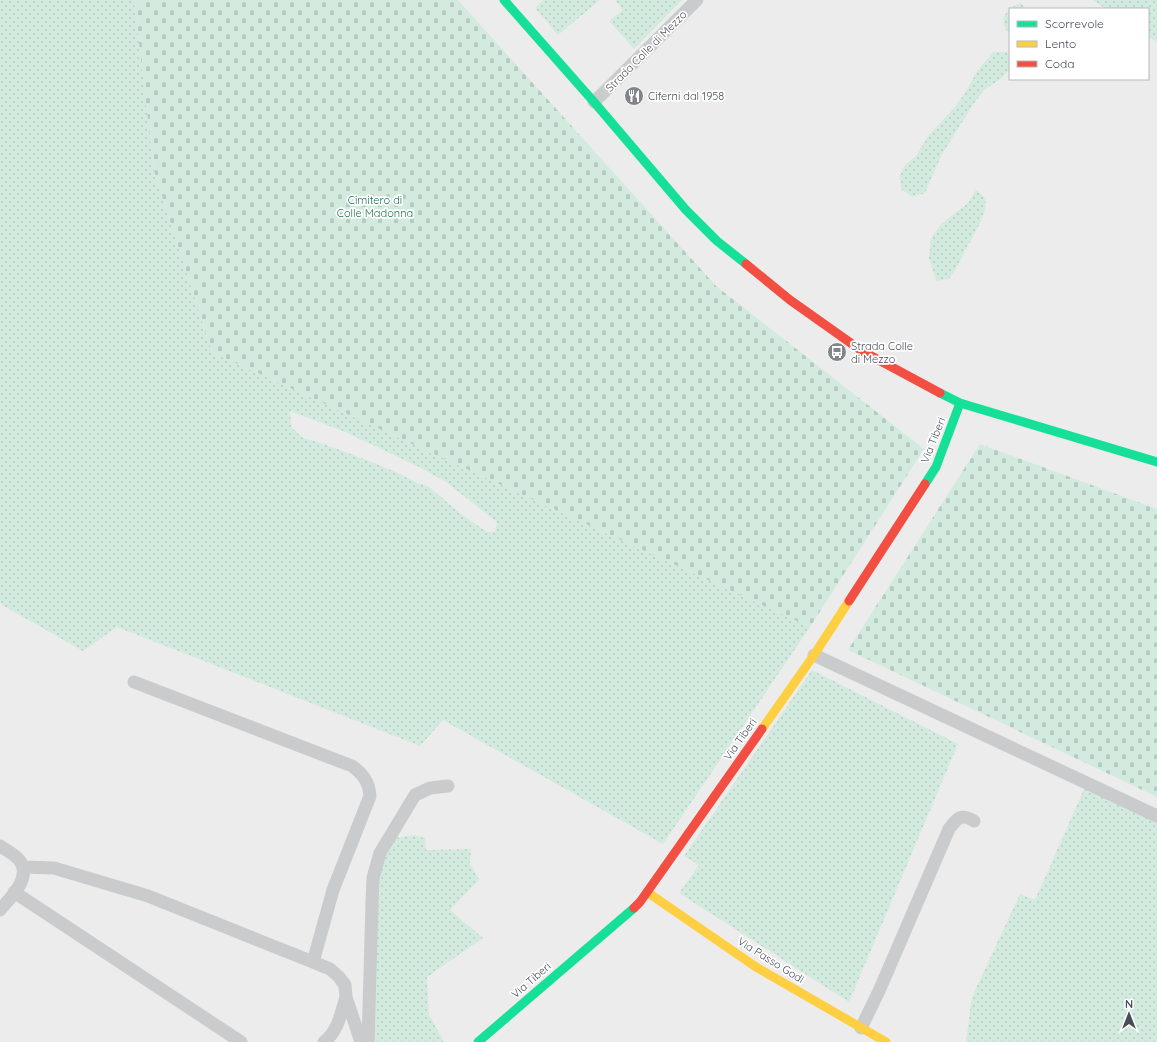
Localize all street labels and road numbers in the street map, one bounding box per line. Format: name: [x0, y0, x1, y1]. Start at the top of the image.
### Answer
street label: Strada Colle di Mezzo: [602, 7, 690, 95]
street label: Via Tiberi: [918, 415, 948, 465]
street label: Via Tiberi: [721, 715, 759, 763]
street label: Via Passo Godi: [735, 934, 807, 986]
street label: Via Tiberi: [508, 959, 554, 1001]

